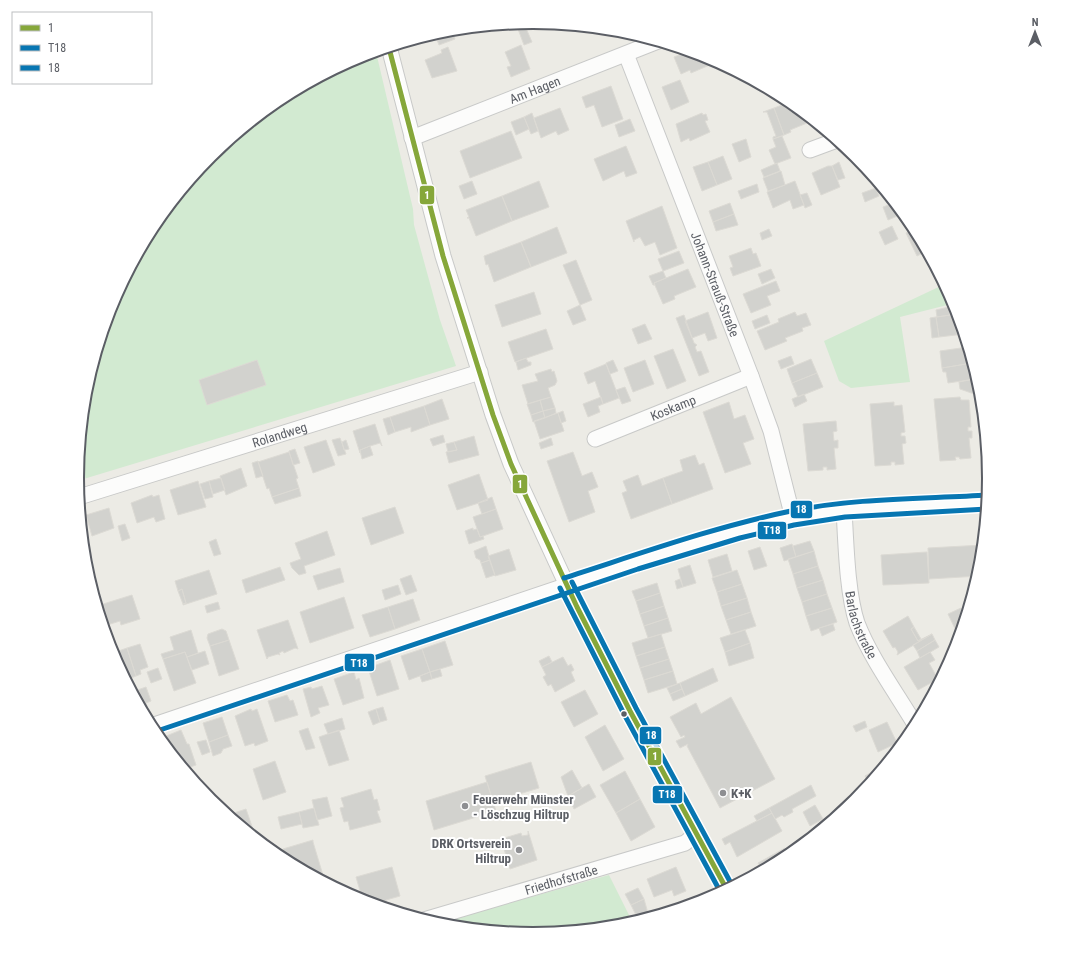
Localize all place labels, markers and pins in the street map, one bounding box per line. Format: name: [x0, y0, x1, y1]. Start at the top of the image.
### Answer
unlabelled marker: [619, 709, 629, 719]
place label: K+K: [731, 786, 752, 801]
marker: K+K: [718, 788, 728, 798]
place label: Feuerwehr Münster - Löschzug Hiltrup: [473, 792, 574, 822]
marker: Feuerwehr Münster - Löschzug Hiltrup: [460, 801, 470, 811]
place label: DRK Ortsverein Hiltrup: [432, 836, 511, 866]
marker: DRK Ortsverein Hiltrup: [514, 845, 524, 855]

